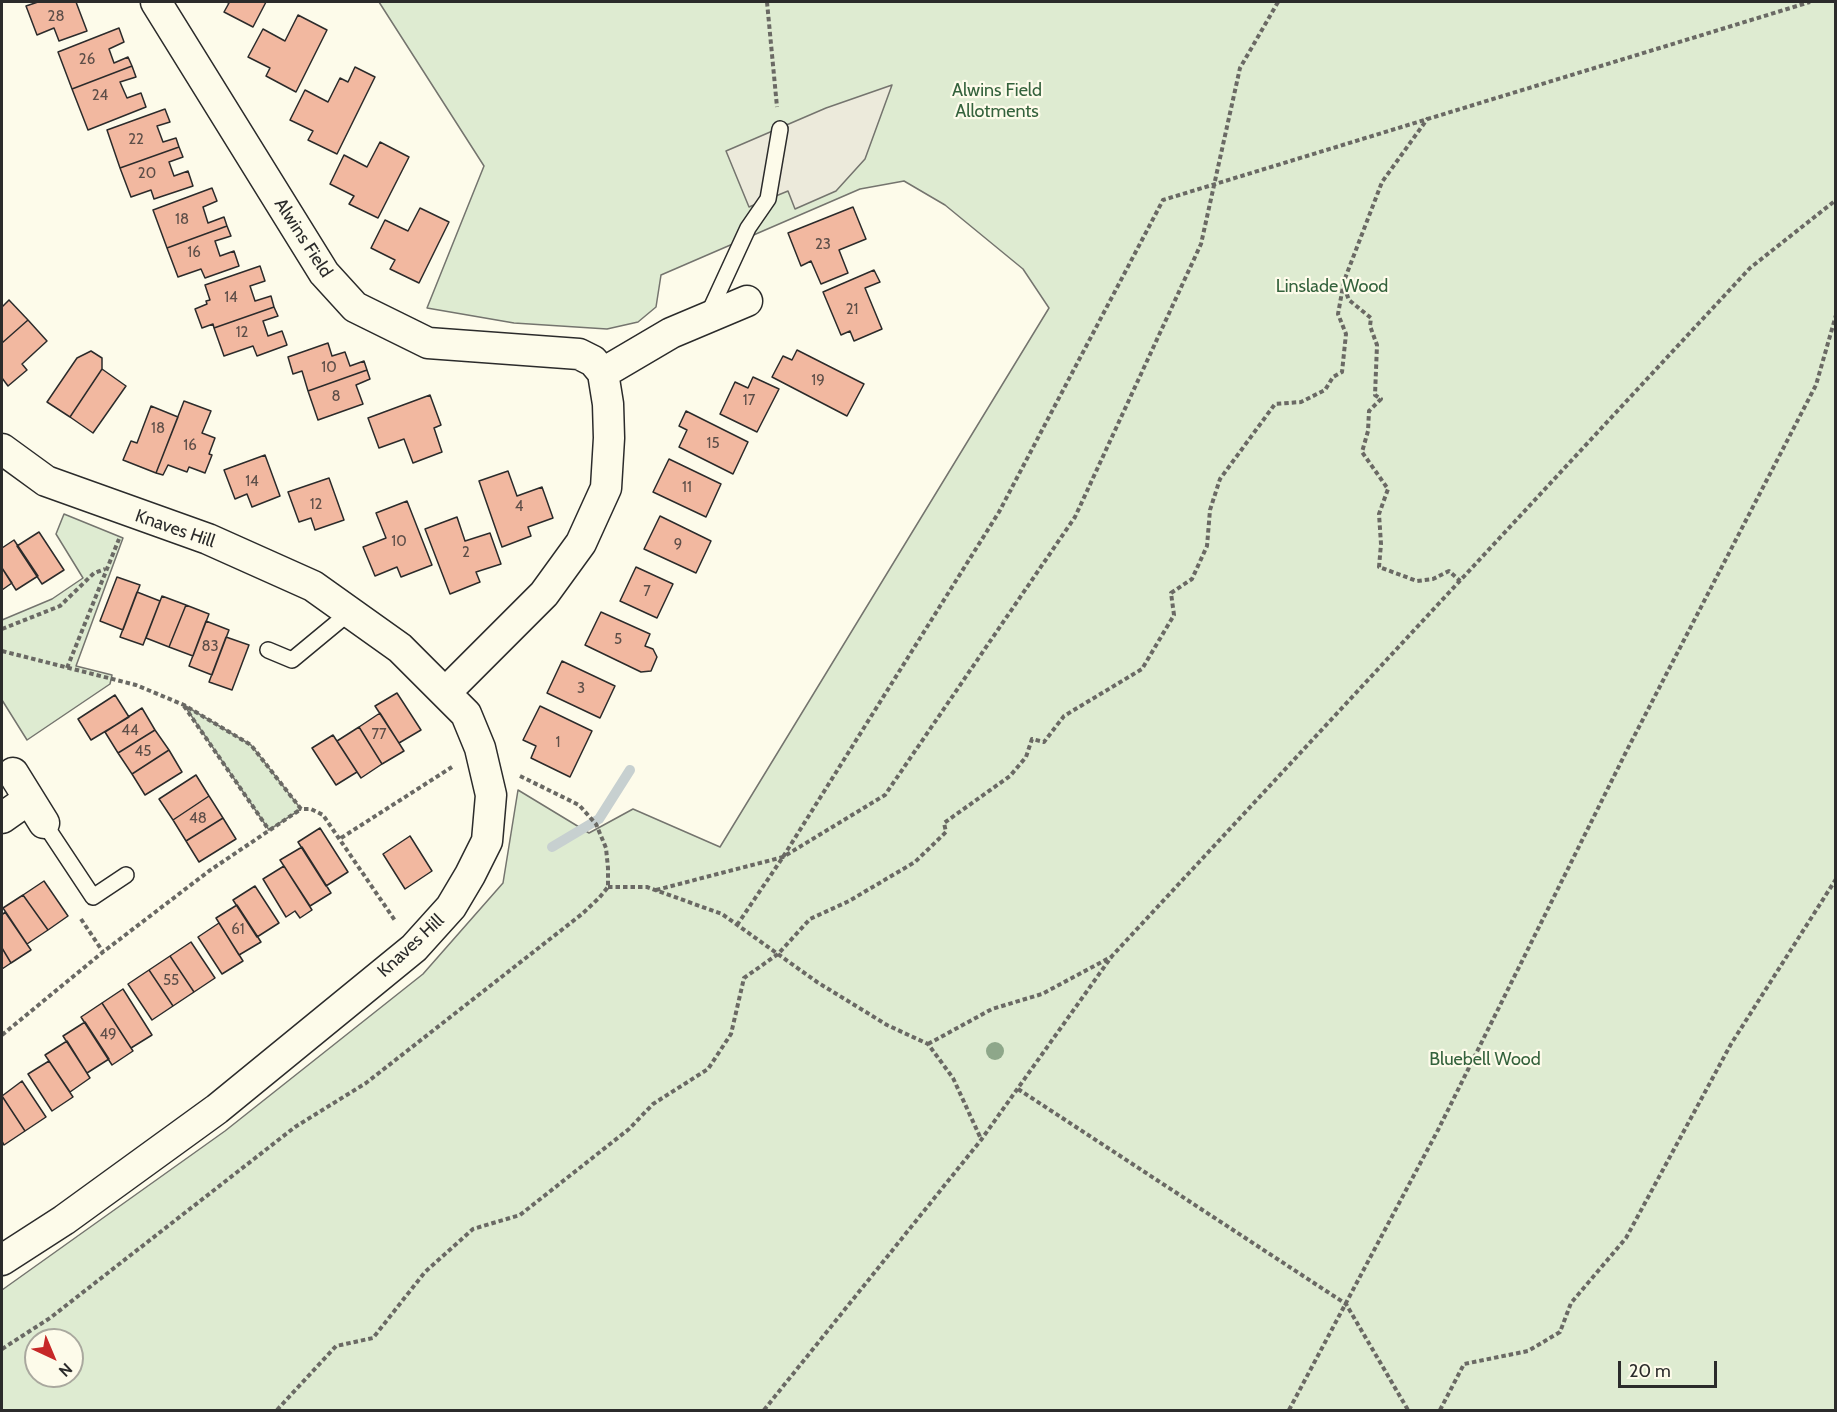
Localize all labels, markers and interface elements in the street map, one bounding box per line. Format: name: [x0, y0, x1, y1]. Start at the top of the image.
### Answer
house number: 28: [48, 8, 64, 26]
house number: 26: [79, 51, 95, 69]
park label: Alwins Field Allotments: [952, 80, 1042, 122]
house number: 24: [92, 87, 108, 105]
house number: 22: [128, 131, 144, 149]
house number: 20: [138, 165, 156, 183]
street label: Alwins Field: [269, 194, 337, 282]
house number: 18: [175, 211, 189, 229]
house number: 23: [815, 236, 831, 254]
house number: 16: [187, 244, 201, 262]
park label: Linslade Wood: [1276, 276, 1388, 298]
house number: 14: [224, 289, 238, 307]
house number: 21: [846, 301, 858, 319]
house number: 12: [236, 324, 248, 342]
house number: 10: [321, 359, 337, 377]
house number: 19: [811, 372, 825, 390]
house number: 8: [331, 388, 341, 406]
house number: 17: [743, 392, 755, 410]
house number: 18: [151, 420, 165, 438]
house number: 15: [706, 435, 720, 453]
house number: 16: [183, 437, 197, 455]
house number: 14: [245, 473, 259, 491]
house number: 11: [682, 479, 692, 497]
house number: 12: [310, 496, 322, 514]
house number: 4: [515, 498, 523, 516]
street label: Knaves Hill: [132, 505, 218, 553]
house number: 10: [391, 533, 407, 551]
house number: 9: [674, 536, 682, 554]
house number: 2: [462, 544, 470, 562]
house number: 7: [643, 583, 651, 601]
house number: 5: [614, 631, 622, 649]
house number: 83: [201, 638, 219, 656]
house number: 3: [577, 680, 585, 698]
house number: 44: [121, 722, 139, 740]
house number: 77: [371, 726, 387, 744]
house number: 1: [556, 734, 560, 752]
house number: 45: [135, 743, 151, 761]
house number: 48: [189, 810, 207, 828]
street label: Knaves Hill: [373, 910, 449, 982]
house number: 61: [231, 921, 245, 939]
house number: 55: [163, 972, 179, 990]
house number: 49: [99, 1026, 117, 1044]
park label: Bluebell Wood: [1429, 1049, 1541, 1071]
north arrow: [24, 1328, 84, 1388]
scale bar: [1621, 1349, 1720, 1387]
text: N: [55, 1359, 76, 1381]
text: 20 m: [1629, 1360, 1671, 1382]

